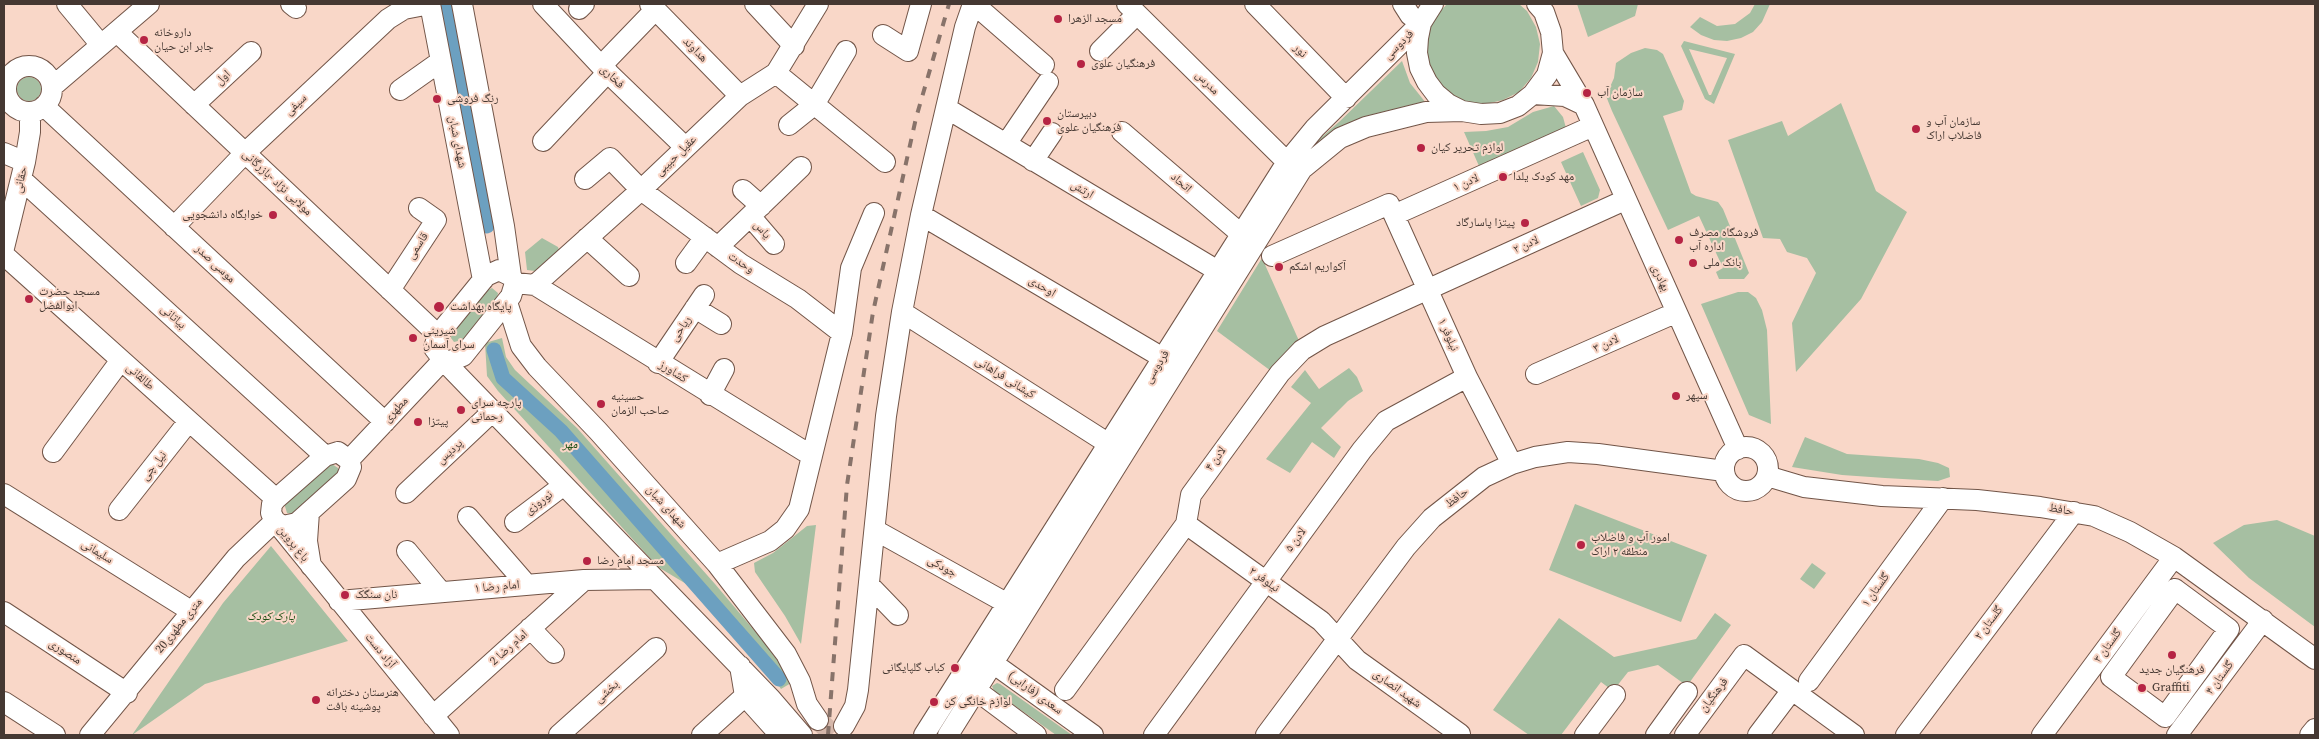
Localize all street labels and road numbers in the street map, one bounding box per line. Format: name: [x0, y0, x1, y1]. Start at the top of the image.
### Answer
street label: فردوسی: [1381, 27, 1417, 63]
street label: هداوند: [680, 35, 710, 65]
street label: نور: [1290, 41, 1310, 61]
street label: فخاری: [597, 62, 627, 92]
street label: اول: [212, 67, 234, 89]
street label: مدرس: [1192, 68, 1222, 98]
street label: سیفی: [282, 91, 310, 119]
street label: شهدای شبان: [445, 115, 469, 169]
street label: عقیل حبیبی: [652, 133, 700, 179]
street label: مولایی نژاد -بازرگانی: [239, 147, 315, 219]
street label: حقانی: [11, 165, 31, 195]
street label: اتحاد: [1168, 170, 1194, 196]
street label: لادن ۱: [1451, 171, 1481, 195]
street label: ارتش: [1068, 178, 1096, 202]
street label: یاس: [750, 218, 774, 242]
street label: قاسمی: [404, 230, 432, 262]
street label: لادن ۲: [1511, 233, 1541, 257]
street label: موسی صدر: [192, 242, 238, 286]
street label: وحدت: [725, 249, 757, 277]
street label: بهادری: [1648, 262, 1672, 294]
street label: اوحدی: [1026, 273, 1058, 301]
street label: بیاتانی: [157, 302, 189, 332]
street label: ریاحی: [667, 314, 695, 344]
street label: نیلوفر ۱: [1434, 316, 1462, 354]
street label: لادن ۳: [1591, 332, 1621, 356]
street label: فردوسی: [1141, 348, 1173, 386]
street label: کیشانی فراهانی: [972, 354, 1038, 402]
street label: کشاورز: [656, 358, 690, 386]
street label: طالقانی: [123, 361, 157, 393]
street label: مطهری: [381, 394, 411, 426]
street label: پردیس: [434, 436, 466, 468]
street label: لادن ۴: [1202, 444, 1230, 474]
street label: نیل چی: [138, 448, 170, 484]
street label: شهدای شبان: [643, 483, 689, 531]
street label: حافظ: [1443, 485, 1471, 511]
street label: نوروزی: [522, 488, 556, 518]
street label: حافظ: [2048, 501, 2074, 519]
street label: باغ پروین: [274, 523, 312, 565]
street label: لادن ۵: [1282, 525, 1310, 555]
street label: سلیمانی: [78, 537, 116, 567]
street label: جودکی: [925, 553, 959, 581]
street label: نیلوفر ۲: [1246, 564, 1282, 596]
street label: گلستان ۱: [1859, 570, 1893, 610]
street label: امام رضا ۱: [474, 578, 520, 596]
street label: 20متری مطهری: [152, 596, 206, 656]
street label: گلستان ۲: [1972, 603, 2006, 643]
street label: گلستان ۳: [2091, 626, 2125, 666]
street label: امام رضا 2: [487, 627, 531, 669]
street label: آزاد دست: [362, 631, 398, 671]
street label: منصوری: [46, 636, 84, 668]
street label: گلستان ۴: [2203, 658, 2237, 698]
street label: شهید انصاری: [1370, 667, 1424, 711]
street label: سعدی (فارابی): [1005, 668, 1065, 718]
street label: فرهنگیان: [1696, 675, 1732, 715]
street label: بخشی: [592, 677, 622, 707]

